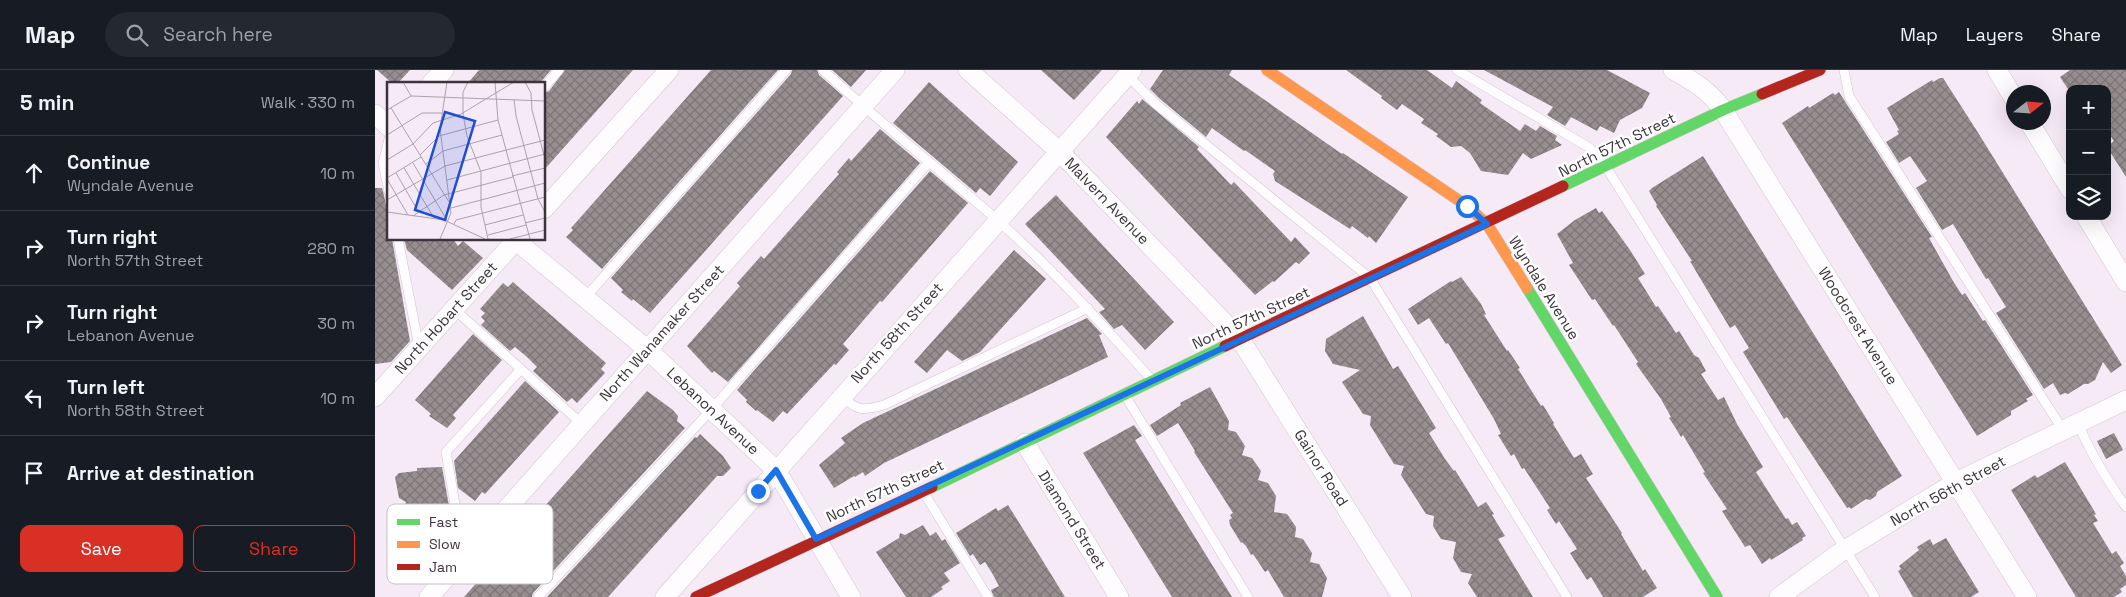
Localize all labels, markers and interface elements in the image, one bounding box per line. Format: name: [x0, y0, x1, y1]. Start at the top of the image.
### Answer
search box: [105, 12, 455, 57]
text: Map: [25, 19, 75, 50]
icon: search: [123, 21, 151, 49]
text: Search here: [163, 22, 273, 47]
text: Map: [1900, 23, 1938, 46]
text: Layers: [1966, 23, 2023, 46]
text: Share: [2051, 23, 2101, 46]
inset map: [387, 82, 545, 240]
north arrow: [2006, 85, 2051, 130]
map controls: [2066, 85, 2111, 220]
button: +: [2066, 85, 2111, 130]
text: 5 min: [20, 89, 74, 116]
text: Walk · 330 m: [261, 92, 355, 113]
street label: North 57th Street: [1555, 108, 1679, 181]
button: −: [2066, 130, 2111, 175]
text: Continue: [67, 150, 150, 175]
street label: Malvern Avenue: [1061, 153, 1154, 248]
icon: ahead: [20, 159, 48, 187]
text: 10 m: [320, 163, 355, 184]
text: Wyndale Avenue: [67, 175, 194, 196]
button: layers: [2066, 175, 2111, 220]
route start: [1456, 195, 1479, 218]
text: Turn right: [67, 225, 157, 250]
street label: Wyndale Avenue: [1505, 232, 1584, 343]
icon: right: [20, 234, 48, 262]
text: 280 m: [307, 238, 355, 259]
text: North 57th Street: [67, 250, 203, 271]
street label: North Hobart Street: [390, 258, 501, 378]
street label: North Wanamaker Street: [595, 260, 728, 405]
street label: Woodcrest Avenue: [1814, 263, 1902, 388]
street label: North 58th Street: [846, 278, 947, 387]
street label: North 57th Street: [1189, 282, 1313, 353]
text: Turn right: [67, 300, 157, 325]
icon: right: [20, 309, 48, 337]
text: 30 m: [317, 313, 355, 334]
text: Lebanon Avenue: [67, 325, 195, 346]
street label: Lebanon Avenue: [663, 363, 764, 458]
text: Turn left: [67, 375, 145, 400]
icon: left: [20, 384, 48, 412]
text: 10 m: [320, 388, 355, 409]
text: North 58th Street: [67, 400, 205, 421]
street label: Gainor Road: [1290, 426, 1353, 510]
street label: North 56th Street: [1887, 451, 2009, 530]
street label: North 57th Street: [823, 455, 947, 526]
icon: arrive: [20, 459, 48, 487]
text: Arrive at destination: [67, 461, 255, 486]
street label: Diamond Street: [1034, 467, 1110, 573]
route end: [747, 480, 770, 503]
legend: [387, 504, 553, 584]
text: Fast: [429, 513, 458, 531]
button: Save: [20, 525, 183, 572]
button: Share: [193, 525, 355, 572]
text: Slow: [429, 535, 461, 553]
text: Jam: [429, 558, 457, 576]

